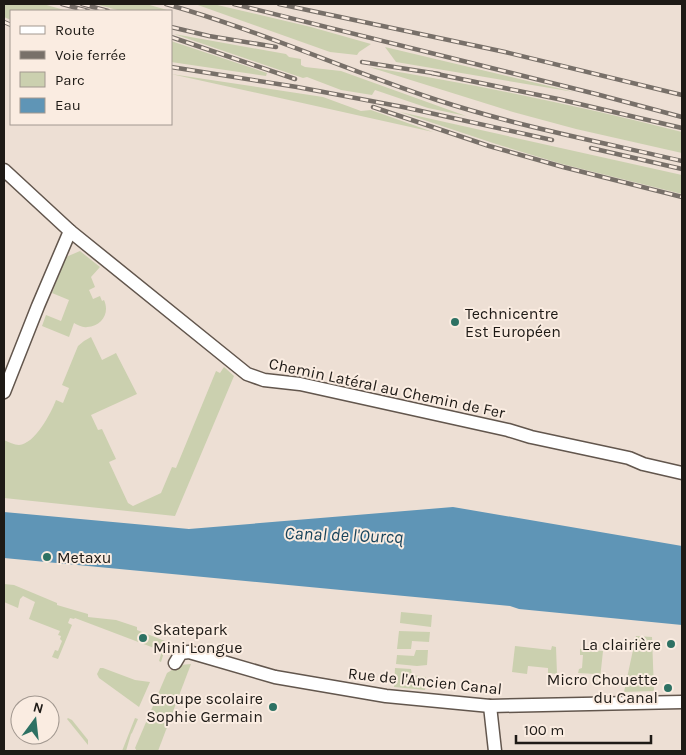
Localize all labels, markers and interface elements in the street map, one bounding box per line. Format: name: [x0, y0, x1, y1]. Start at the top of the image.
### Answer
legend: [10, 10, 172, 125]
text: Route: [55, 21, 95, 39]
text: Voie ferrée: [55, 46, 126, 64]
text: Parc: [55, 71, 85, 89]
text: Eau: [55, 96, 81, 114]
place label: Technicentre Est Européen: [465, 304, 561, 341]
marker: Technicentre Est Européen: [449, 316, 461, 328]
street label: Chemin Latéral au Chemin de Fer: [267, 354, 507, 422]
water label: Canal de l'Ourcq: [284, 522, 404, 548]
place label: Metaxu: [57, 548, 111, 567]
marker: Metaxu: [41, 551, 53, 563]
place label: Skatepark Mini Longue: [153, 620, 242, 657]
marker: Skatepark Mini Longue: [137, 632, 149, 644]
place label: La clairière: [582, 635, 661, 654]
marker: La clairière: [665, 638, 677, 650]
street label: Rue de l'Ancien Canal: [347, 663, 503, 699]
place label: Micro Chouette du Canal: [547, 670, 658, 707]
marker: Micro Chouette du Canal: [662, 682, 674, 694]
place label: Groupe scolaire Sophie Germain: [146, 689, 263, 726]
north arrow: [10, 695, 60, 745]
text: N: [31, 698, 45, 717]
marker: Groupe scolaire Sophie Germain: [267, 701, 279, 713]
scale bar: [516, 712, 651, 744]
text: 100 m: [524, 721, 564, 739]

